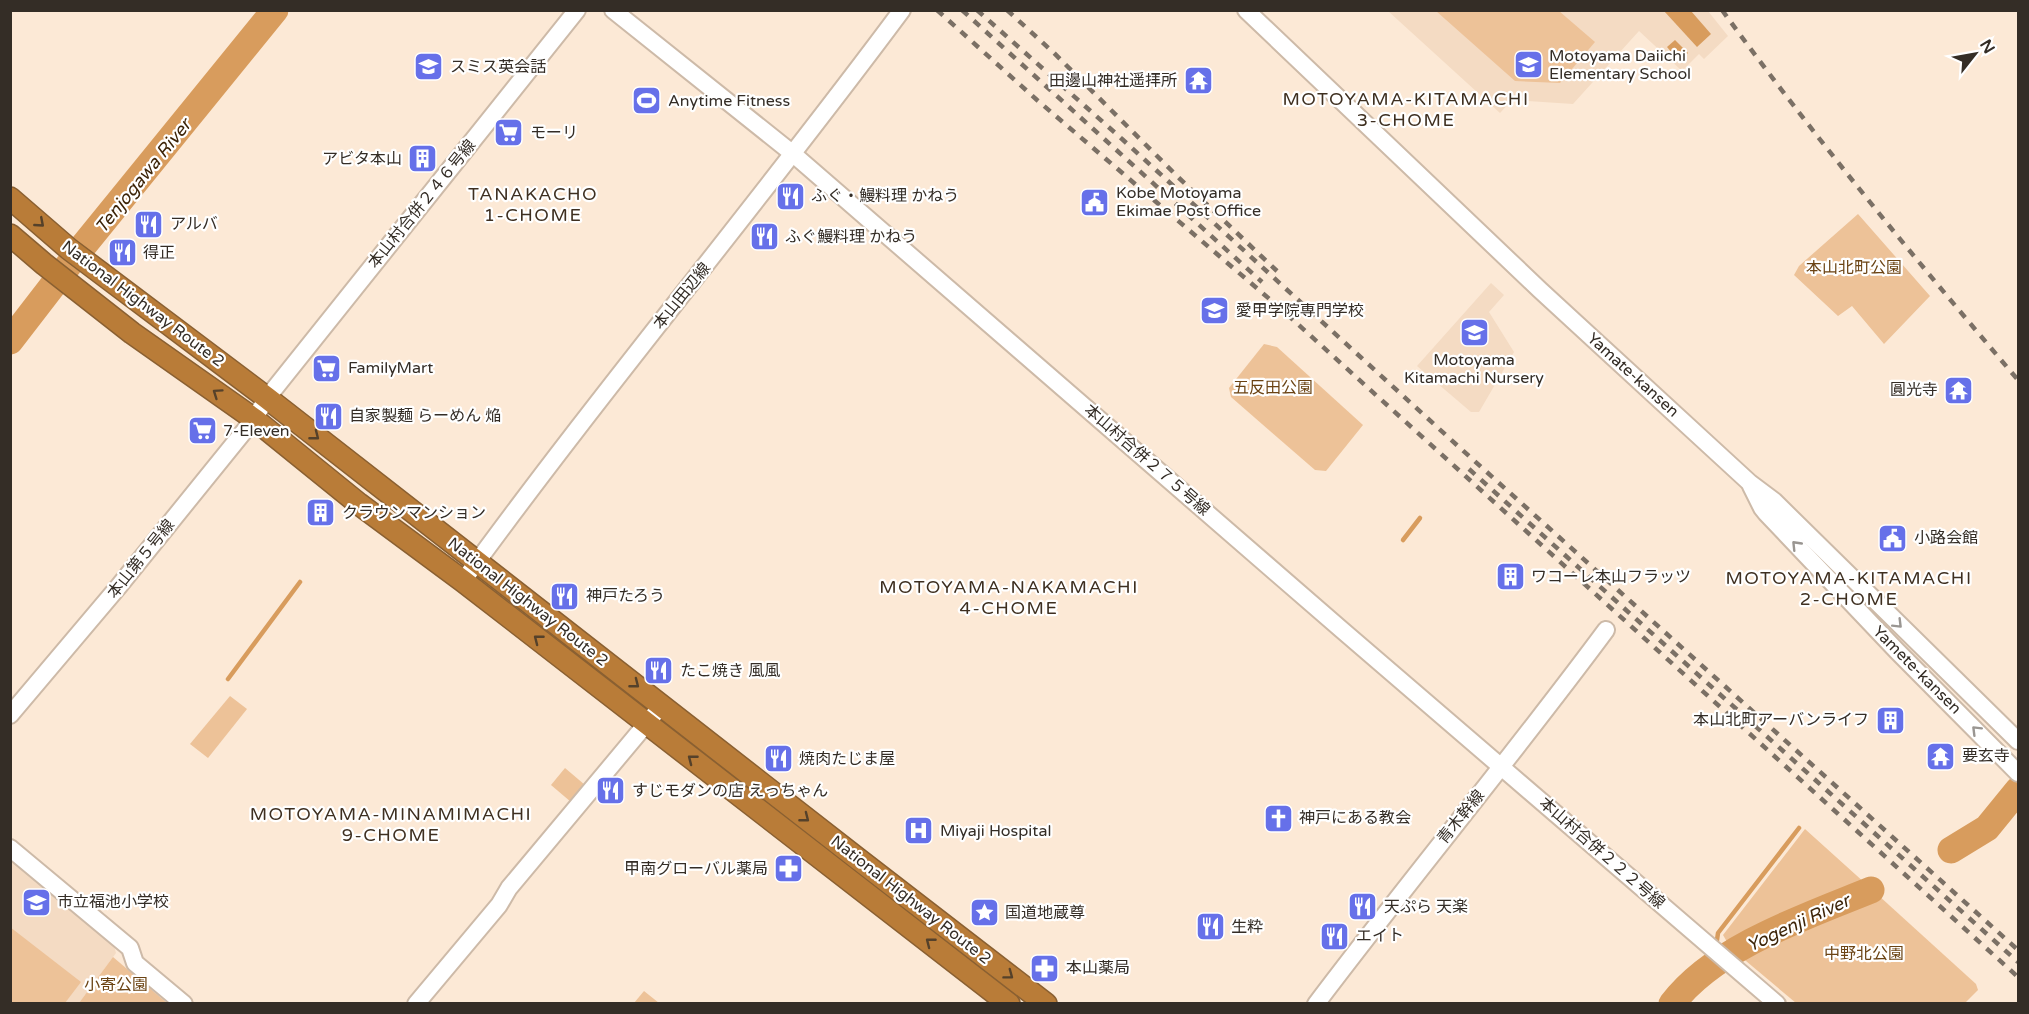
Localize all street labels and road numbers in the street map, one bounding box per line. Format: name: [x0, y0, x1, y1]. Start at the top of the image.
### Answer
street label: 本山村合併２４６号線: [364, 136, 480, 272]
street label: National Highway Route 2: [58, 236, 228, 372]
street label: 本山田辺線: [649, 259, 715, 333]
street label: Yamate-kansen: [1583, 328, 1683, 422]
street label: 本山村合併２７５号線: [1080, 400, 1214, 520]
street label: 本山第５号線: [103, 515, 179, 603]
street label: National Highway Route 2: [444, 533, 612, 671]
street label: Yamete-kansen: [1869, 622, 1965, 718]
street label: 青木幹線: [1433, 786, 1489, 848]
street label: 本山村合併２２２号線: [1535, 793, 1669, 913]
street label: National Highway Route 2: [827, 831, 995, 969]

